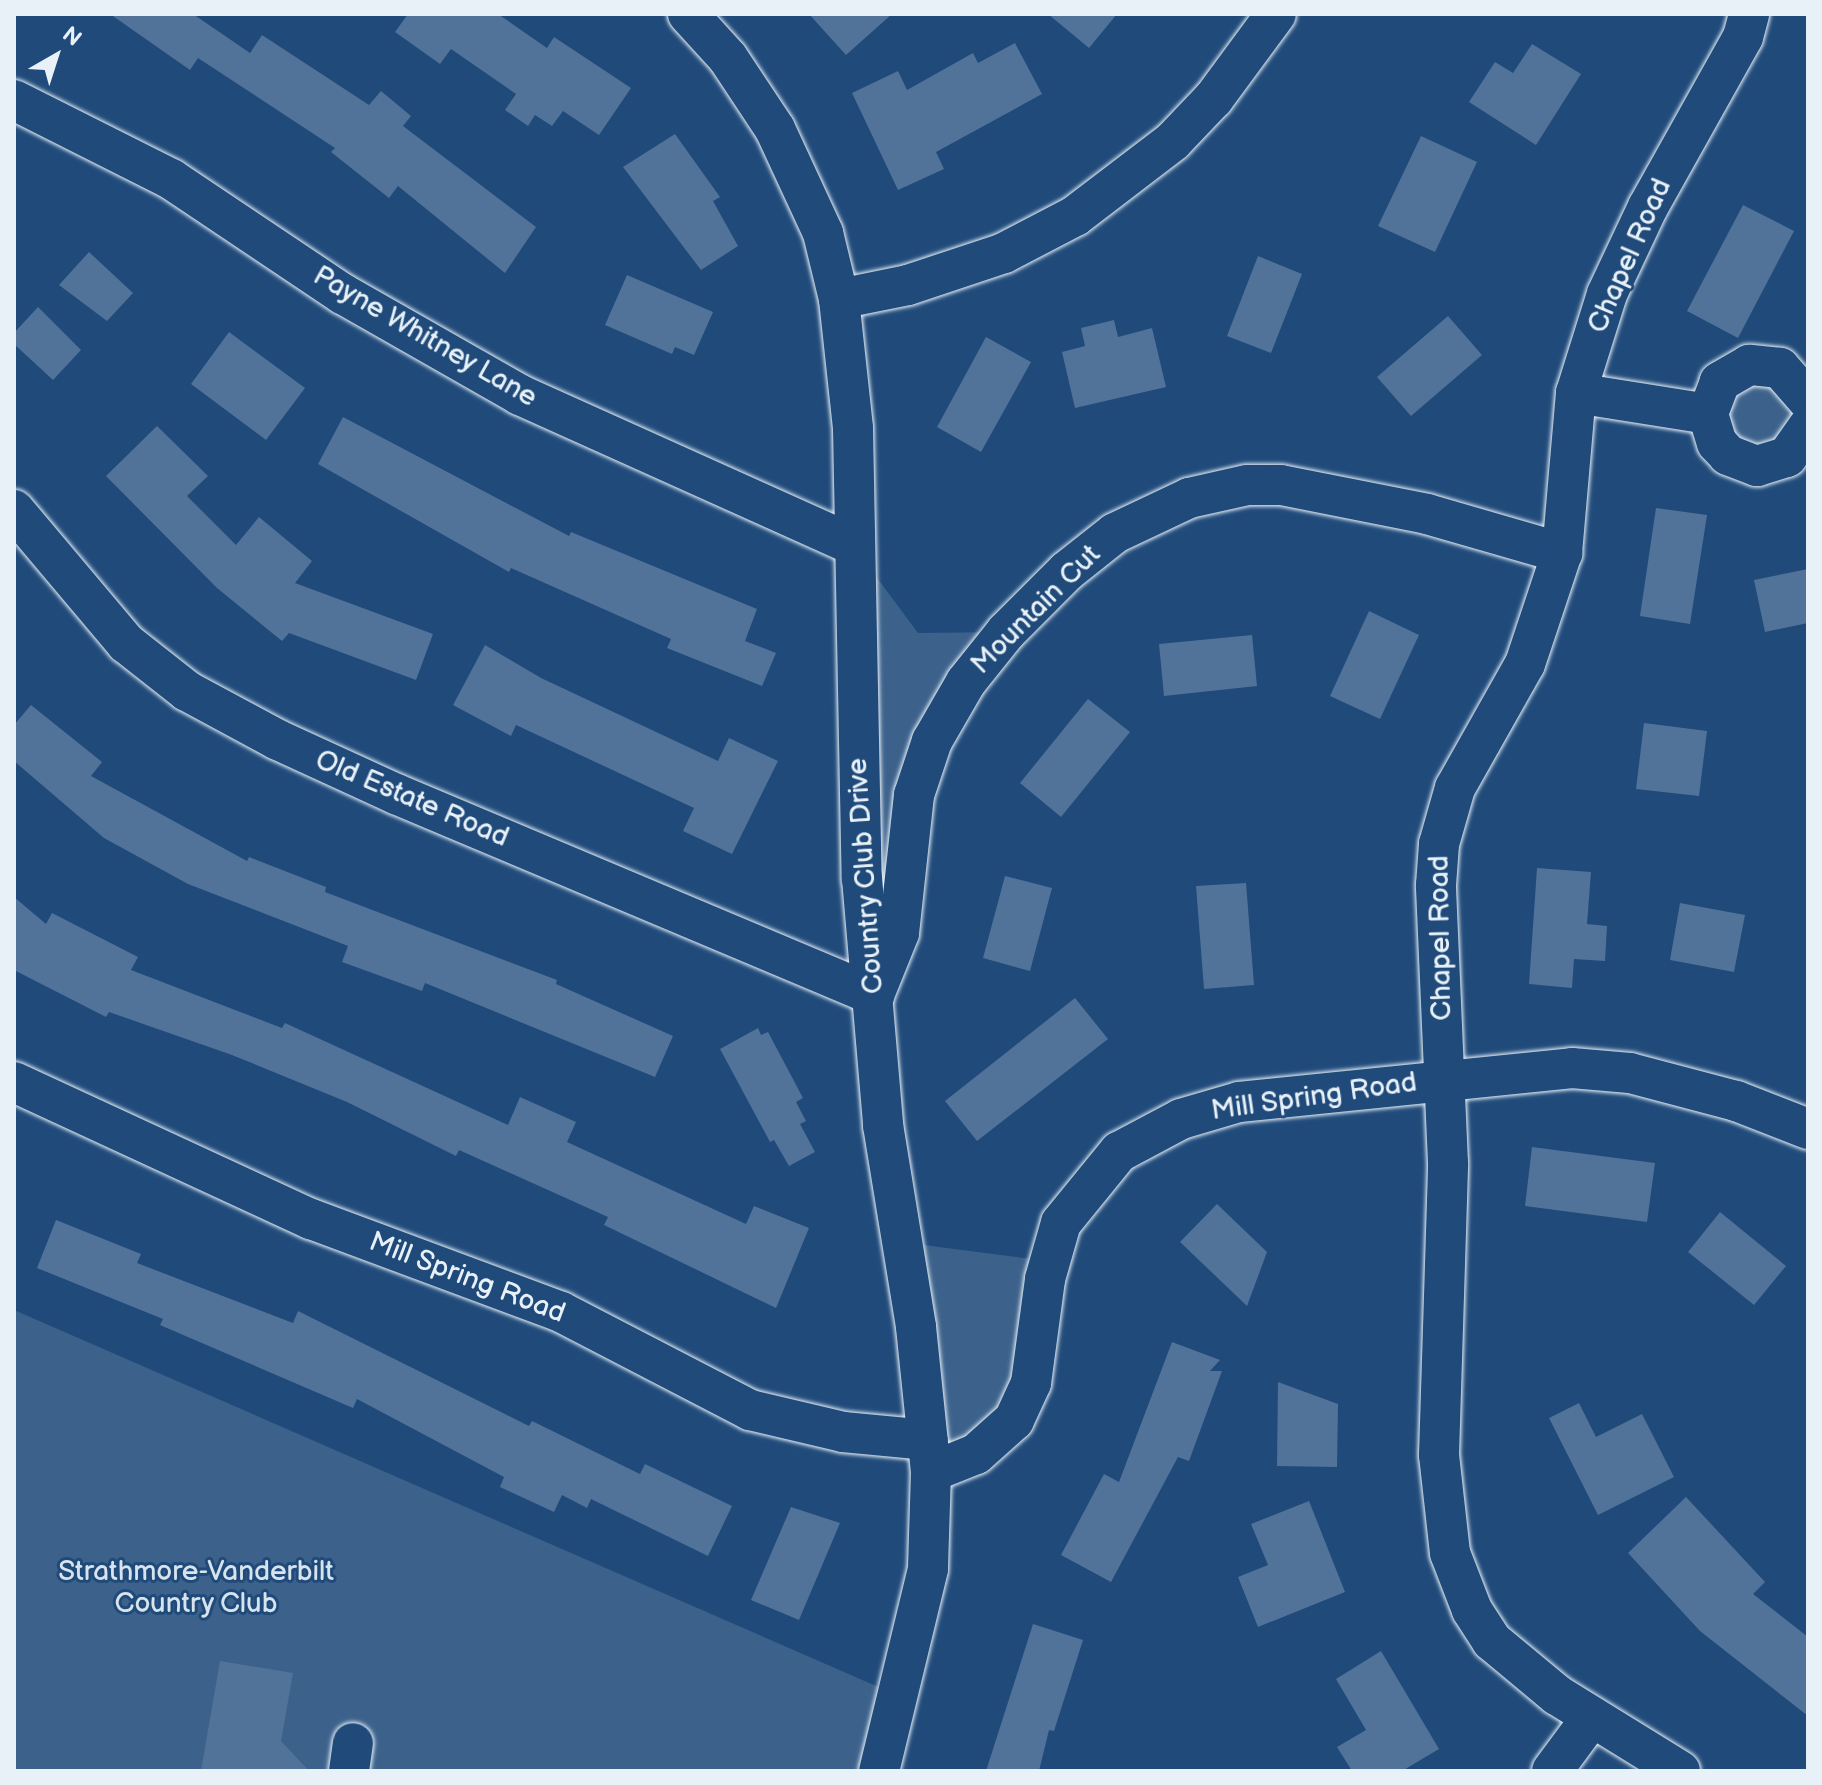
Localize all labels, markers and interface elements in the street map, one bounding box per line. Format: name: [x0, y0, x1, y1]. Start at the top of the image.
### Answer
north arrow: [16, 16, 96, 96]
text: N: [56, 21, 86, 53]
street label: Chapel Road: [1581, 174, 1679, 338]
street label: Payne Whitney Lane: [306, 258, 544, 416]
street label: Mountain Cut: [964, 538, 1108, 682]
street label: Old Estate Road: [310, 743, 514, 855]
street label: Country Club Drive: [841, 756, 891, 996]
street label: Chapel Road: [1423, 855, 1459, 1021]
street label: Mill Spring Road: [1209, 1066, 1419, 1128]
street label: Mill Spring Road: [364, 1225, 570, 1331]
park label: Strathmore-Vanderbilt Country Club: [58, 1555, 334, 1621]

